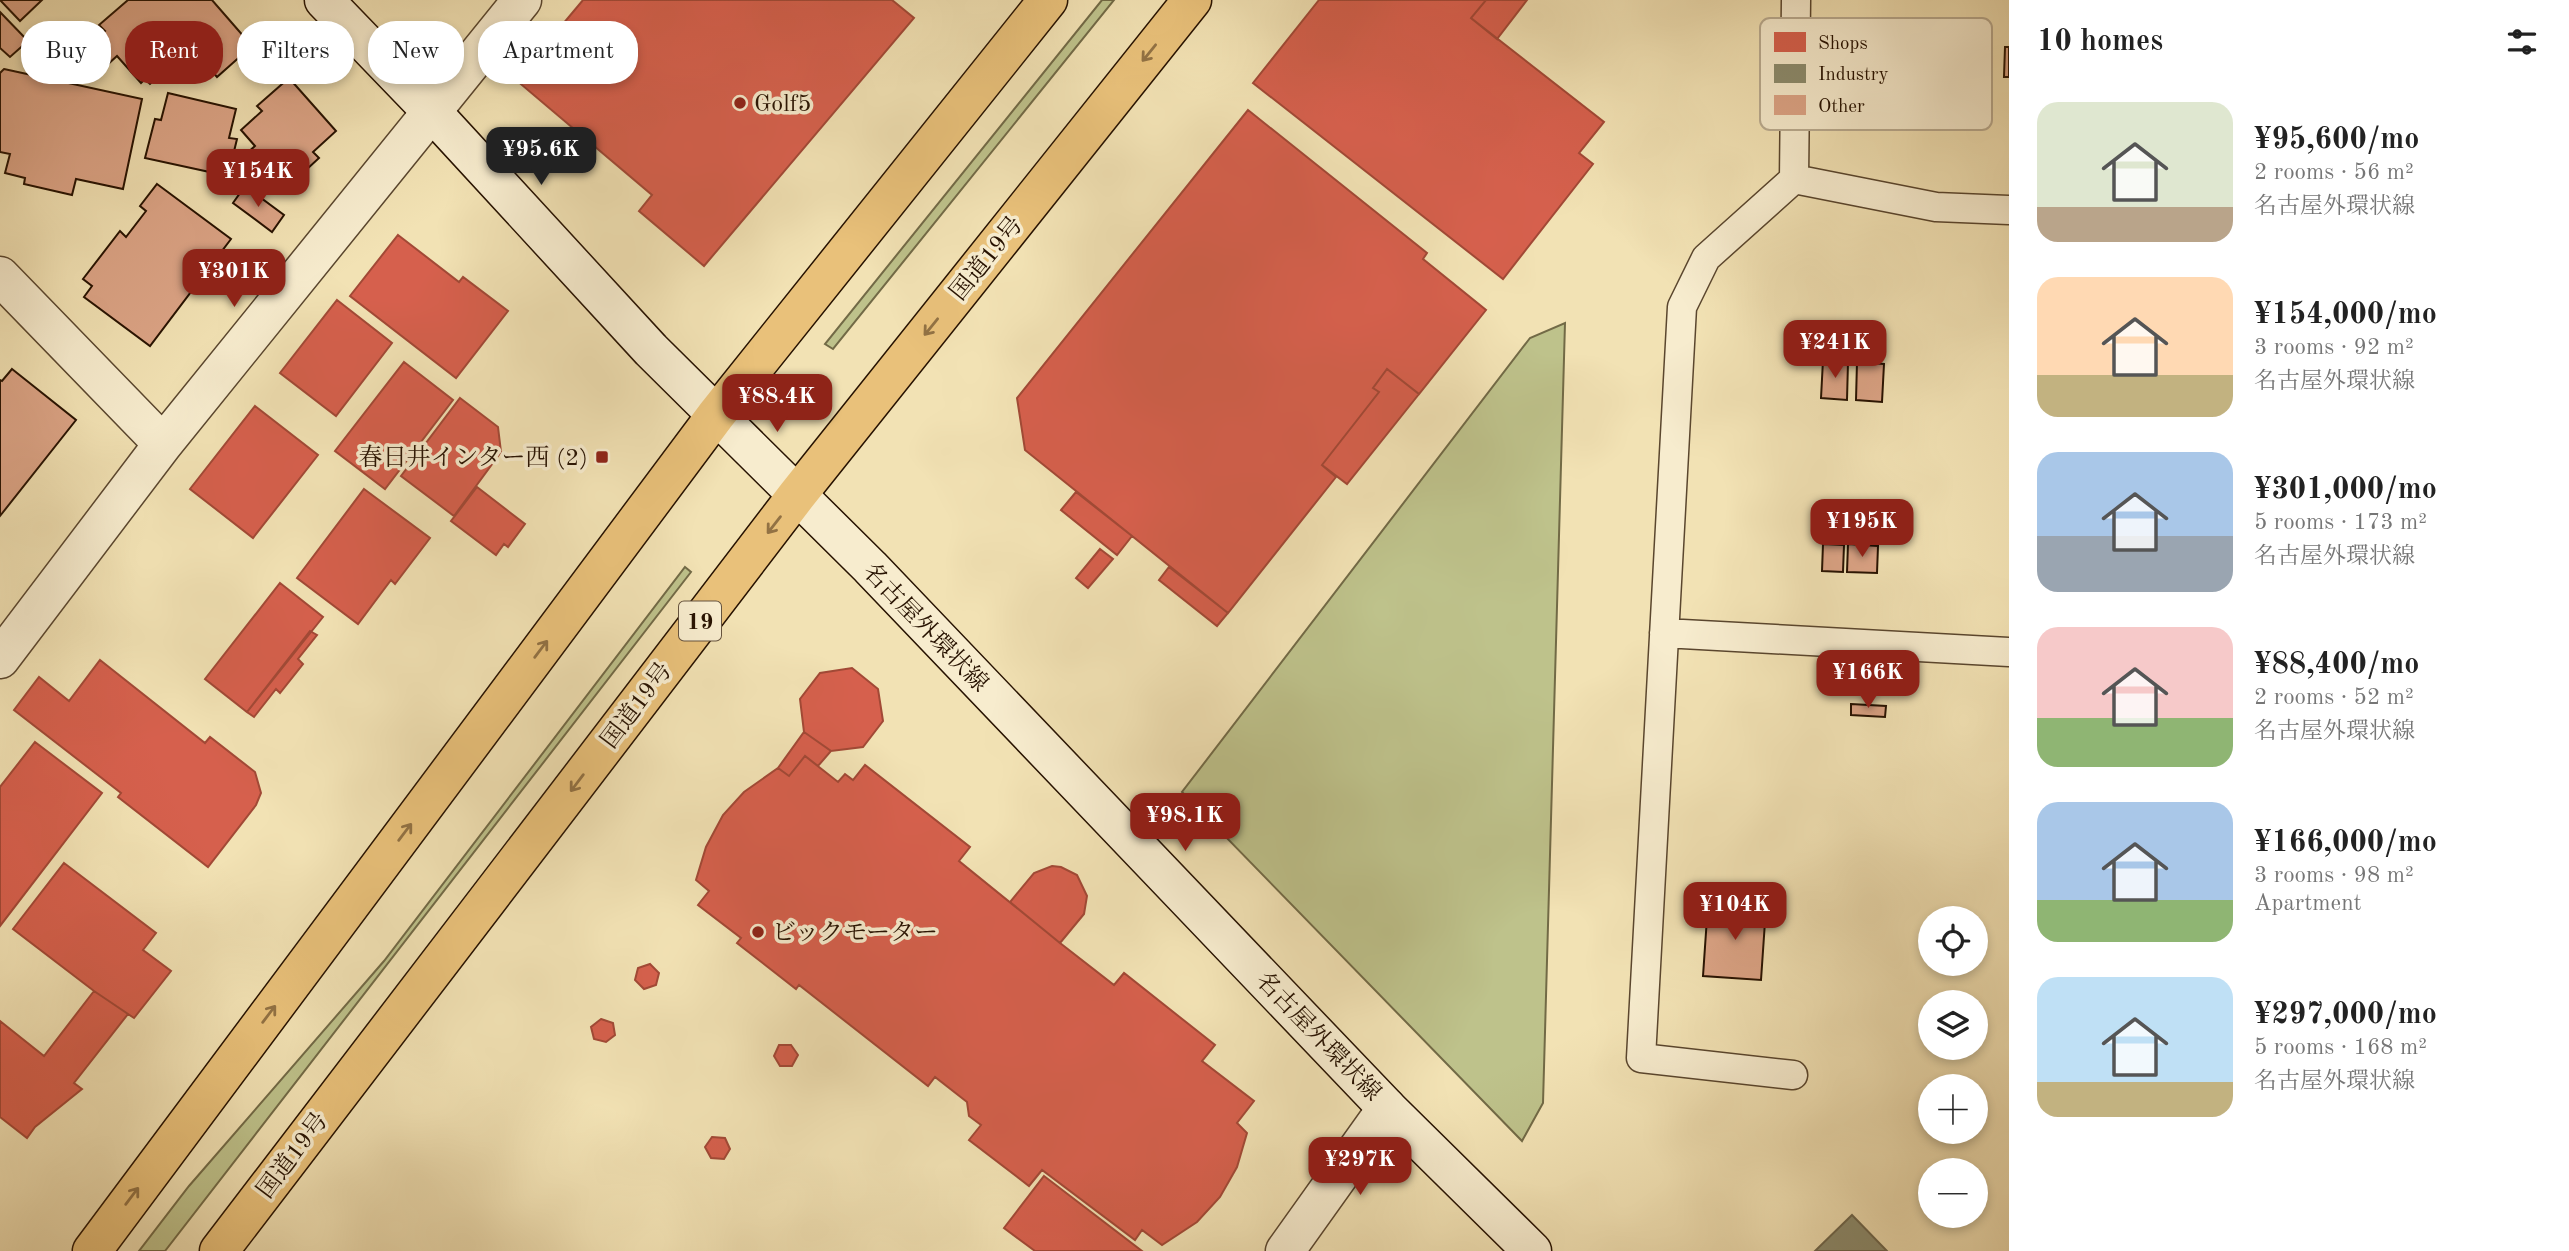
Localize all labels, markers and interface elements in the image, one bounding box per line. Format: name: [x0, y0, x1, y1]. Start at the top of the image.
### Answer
legend: [1760, 18, 1992, 130]
chip: Buy: [21, 21, 111, 84]
chip: Rent: [125, 21, 223, 84]
chip: Filters: [237, 21, 354, 84]
chip: New: [368, 21, 464, 84]
chip: Apartment: [478, 21, 638, 84]
icon: filters: [2503, 23, 2541, 61]
text: 10 homes: [2037, 27, 2163, 57]
text: Shops: [1818, 35, 1868, 54]
one-way arrow: [1141, 44, 1157, 62]
text: Industry: [1818, 66, 1889, 85]
place label: Golf5: [754, 93, 812, 117]
marker: Golf5: [732, 95, 748, 111]
text: Other: [1818, 98, 1865, 117]
text: ¥95,600/mo: [2254, 125, 2419, 155]
pin: ¥95.6K: [484, 128, 598, 187]
icon: home: [2093, 130, 2177, 214]
text: ¥95.6K: [502, 138, 580, 161]
pin: ¥154K: [209, 150, 307, 209]
text: ¥154K: [222, 160, 294, 183]
text: 2 rooms · 56 m²: [2254, 161, 2414, 184]
text: 名古屋外環状線: [2254, 195, 2415, 218]
street label: 国道19号: [944, 211, 1028, 306]
pin: ¥301K: [185, 250, 283, 309]
text: ¥301K: [198, 260, 270, 283]
text: ¥154,000/mo: [2254, 300, 2437, 330]
icon: home: [2093, 305, 2177, 389]
one-way arrow: [923, 317, 938, 335]
pin: ¥241K: [1786, 320, 1884, 380]
text: ¥241K: [1799, 331, 1871, 354]
text: 3 rooms · 92 m²: [2254, 336, 2414, 359]
text: 名古屋外環状線: [2254, 370, 2415, 393]
pin: ¥88.4K: [720, 374, 834, 434]
text: ¥88.4K: [738, 385, 816, 408]
place label: 春日井インター西 (2): [359, 444, 588, 471]
marker: 春日井インター西 (2): [594, 449, 610, 465]
text: ¥301,000/mo: [2254, 475, 2437, 505]
icon: home: [2093, 480, 2177, 564]
pin: ¥195K: [1813, 500, 1911, 559]
text: ¥195K: [1826, 510, 1898, 533]
text: 5 rooms · 173 m²: [2254, 511, 2427, 534]
one-way arrow: [767, 515, 782, 533]
text: 名古屋外環状線: [2254, 545, 2415, 568]
street label: 名古屋外環状線: [858, 558, 994, 697]
road number: 19: [679, 601, 721, 640]
one-way arrow: [533, 641, 548, 659]
pin: ¥166K: [1819, 650, 1917, 710]
text: ¥88,400/mo: [2254, 650, 2419, 680]
icon: home: [2093, 655, 2177, 739]
street label: 国道19号: [596, 657, 677, 753]
text: ¥166K: [1832, 661, 1904, 684]
text: 2 rooms · 52 m²: [2254, 686, 2414, 709]
text: 名古屋外環状線: [2254, 720, 2415, 743]
one-way arrow: [569, 773, 584, 792]
pin: ¥98.1K: [1128, 794, 1242, 853]
text: ¥98.1K: [1146, 804, 1224, 827]
one-way arrow: [397, 823, 412, 842]
text: ¥166,000/mo: [2254, 828, 2437, 858]
icon: home: [2093, 830, 2177, 914]
text: 3 rooms · 98 m²: [2254, 864, 2414, 887]
pin: ¥104K: [1686, 883, 1784, 942]
text: Apartment: [2254, 892, 2362, 915]
text: ¥104K: [1699, 893, 1771, 916]
map controls: [1918, 906, 1988, 1228]
button: locate: [1918, 906, 1988, 976]
place label: ビックモーター: [772, 921, 938, 946]
marker: ビックモーター: [750, 924, 766, 940]
street label: 名古屋外環状線: [1251, 967, 1387, 1106]
button: layers: [1918, 990, 1988, 1060]
text: ¥297,000/mo: [2254, 1000, 2437, 1030]
one-way arrow: [261, 1005, 276, 1024]
icon: home: [2093, 1005, 2177, 1089]
text: 5 rooms · 168 m²: [2254, 1036, 2427, 1059]
text: 名古屋外環状線: [2254, 1070, 2415, 1093]
button: +: [1918, 1074, 1988, 1144]
street label: 国道19号: [252, 1107, 333, 1203]
pin: ¥297K: [1311, 1138, 1409, 1197]
text: ¥297K: [1324, 1148, 1396, 1171]
button: −: [1918, 1158, 1988, 1228]
one-way arrow: [125, 1187, 140, 1206]

